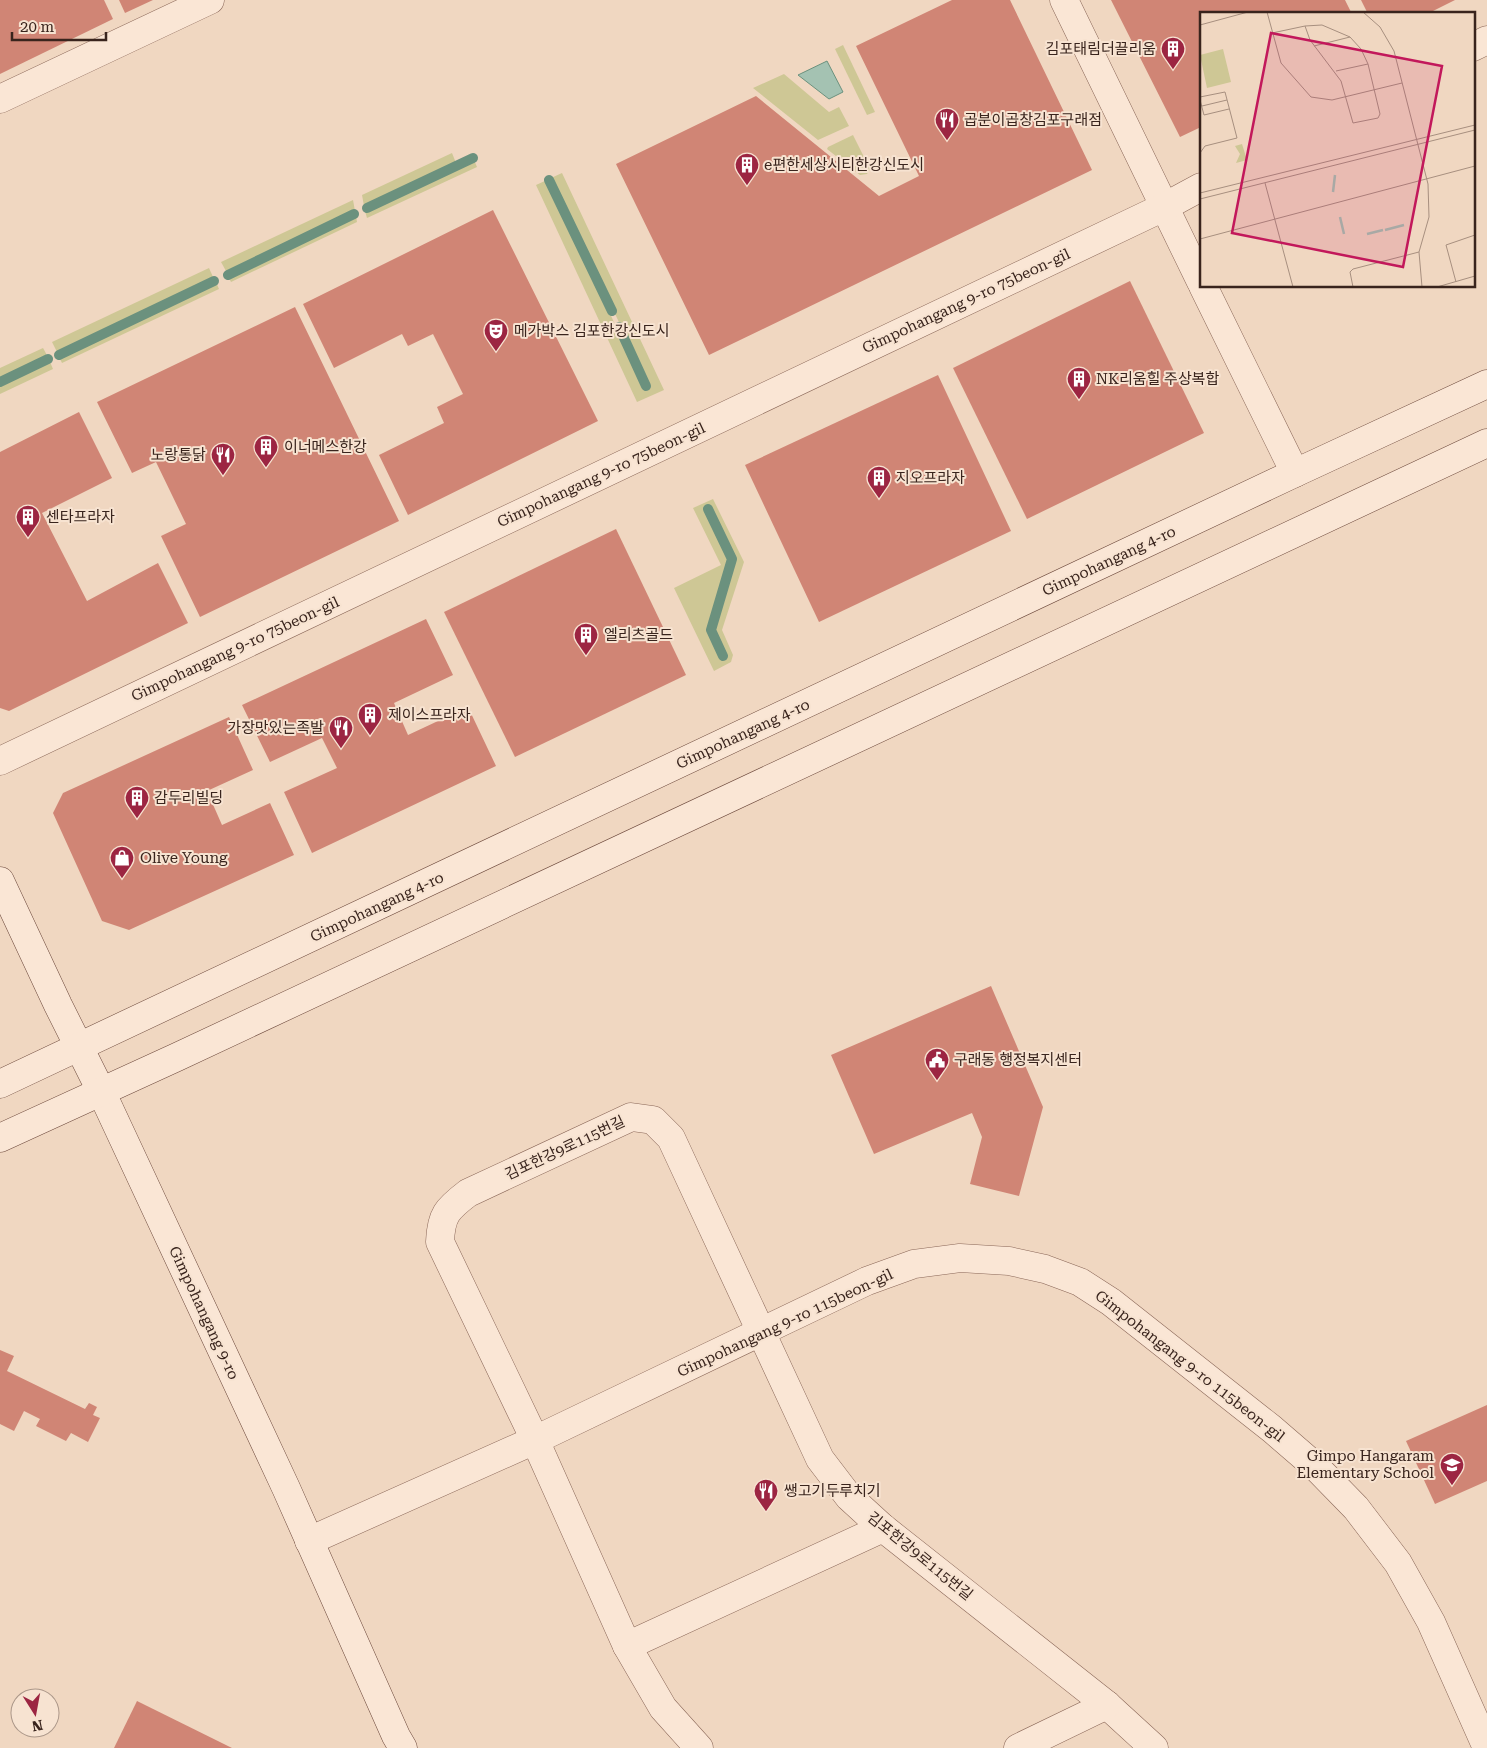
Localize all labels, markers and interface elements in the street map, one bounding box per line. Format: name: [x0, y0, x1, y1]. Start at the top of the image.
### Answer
scale bar: [12, 10, 106, 42]
inset map: [1200, 12, 1474, 288]
text: 20 m: [20, 18, 55, 36]
building icon: 김포태림더끌리움: [1160, 36, 1186, 70]
place label: 김포태림더끌리움: [1046, 40, 1156, 58]
restaurant icon: 곱분이곱창김포구래점: [934, 107, 960, 141]
place label: 곱분이곱창김포구래점: [964, 111, 1102, 129]
building icon: e편한세상시티한강신도시: [734, 152, 760, 186]
place label: e편한세상시티한강신도시: [764, 156, 924, 174]
street label: Gimpohangang 9-ro 75beon-gil: [859, 245, 1073, 357]
theatre icon: 메가박스 김포한강신도시: [483, 318, 509, 352]
place label: 메가박스 김포한강신도시: [514, 322, 670, 340]
building icon: NK리움힐 주상복합: [1066, 366, 1092, 400]
place label: NK리움힐 주상복합: [1096, 370, 1220, 388]
street label: Gimpohangang 9-ro 75beon-gil: [494, 419, 708, 531]
building icon: 이너메스한강: [253, 434, 279, 468]
place label: 이너메스한강: [284, 438, 367, 456]
restaurant icon: 노랑통닭: [210, 442, 236, 476]
place label: 노랑통닭: [151, 446, 206, 464]
building icon: 지오프라자: [866, 465, 892, 499]
place label: 지오프라자: [896, 469, 965, 487]
building icon: 센타프라자: [15, 504, 41, 538]
place label: 센타프라자: [46, 508, 115, 526]
street label: Gimpohangang 4-ro: [1039, 522, 1179, 600]
street label: Gimpohangang 9-ro 75beon-gil: [128, 593, 342, 705]
building icon: 엘리츠골드: [573, 622, 599, 656]
place label: 엘리츠골드: [604, 626, 673, 644]
street label: Gimpohangang 4-ro: [673, 695, 813, 773]
building icon: 제이스프라자: [357, 702, 383, 736]
place label: 제이스프라자: [388, 706, 471, 724]
restaurant icon: 가장맛있는족발: [328, 715, 354, 749]
place label: 가장맛있는족발: [227, 719, 324, 737]
building icon: 감두리빌딩: [124, 785, 150, 819]
place label: 감두리빌딩: [154, 789, 223, 807]
shop icon: Olive Young: [109, 845, 135, 879]
place label: Olive Young: [140, 849, 228, 867]
street label: Gimpohangang 4-ro: [307, 868, 447, 946]
public building icon: 구래동 행정복지센터: [924, 1047, 950, 1081]
place label: 구래동 행정복지센터: [954, 1051, 1082, 1069]
street label: 김포한강9로115번길: [502, 1112, 628, 1184]
street label: Gimpohangang 9-ro: [165, 1243, 243, 1383]
street label: Gimpohangang 9-ro 115beon-gil: [674, 1265, 896, 1381]
street label: Gimpohangang 9-ro 115beon-gil: [1092, 1286, 1289, 1446]
place label: Gimpo Hangaram Elementary School: [1296, 1447, 1434, 1482]
school or university icon: Gimpo Hangaram Elementary School: [1439, 1452, 1465, 1486]
restaurant icon: 쌩고기두루치기: [753, 1478, 779, 1512]
place label: 쌩고기두루치기: [784, 1482, 881, 1500]
street label: 김포한강9로115번길: [864, 1508, 976, 1604]
north arrow: [10, 1688, 60, 1738]
text: N: [30, 1717, 44, 1735]

